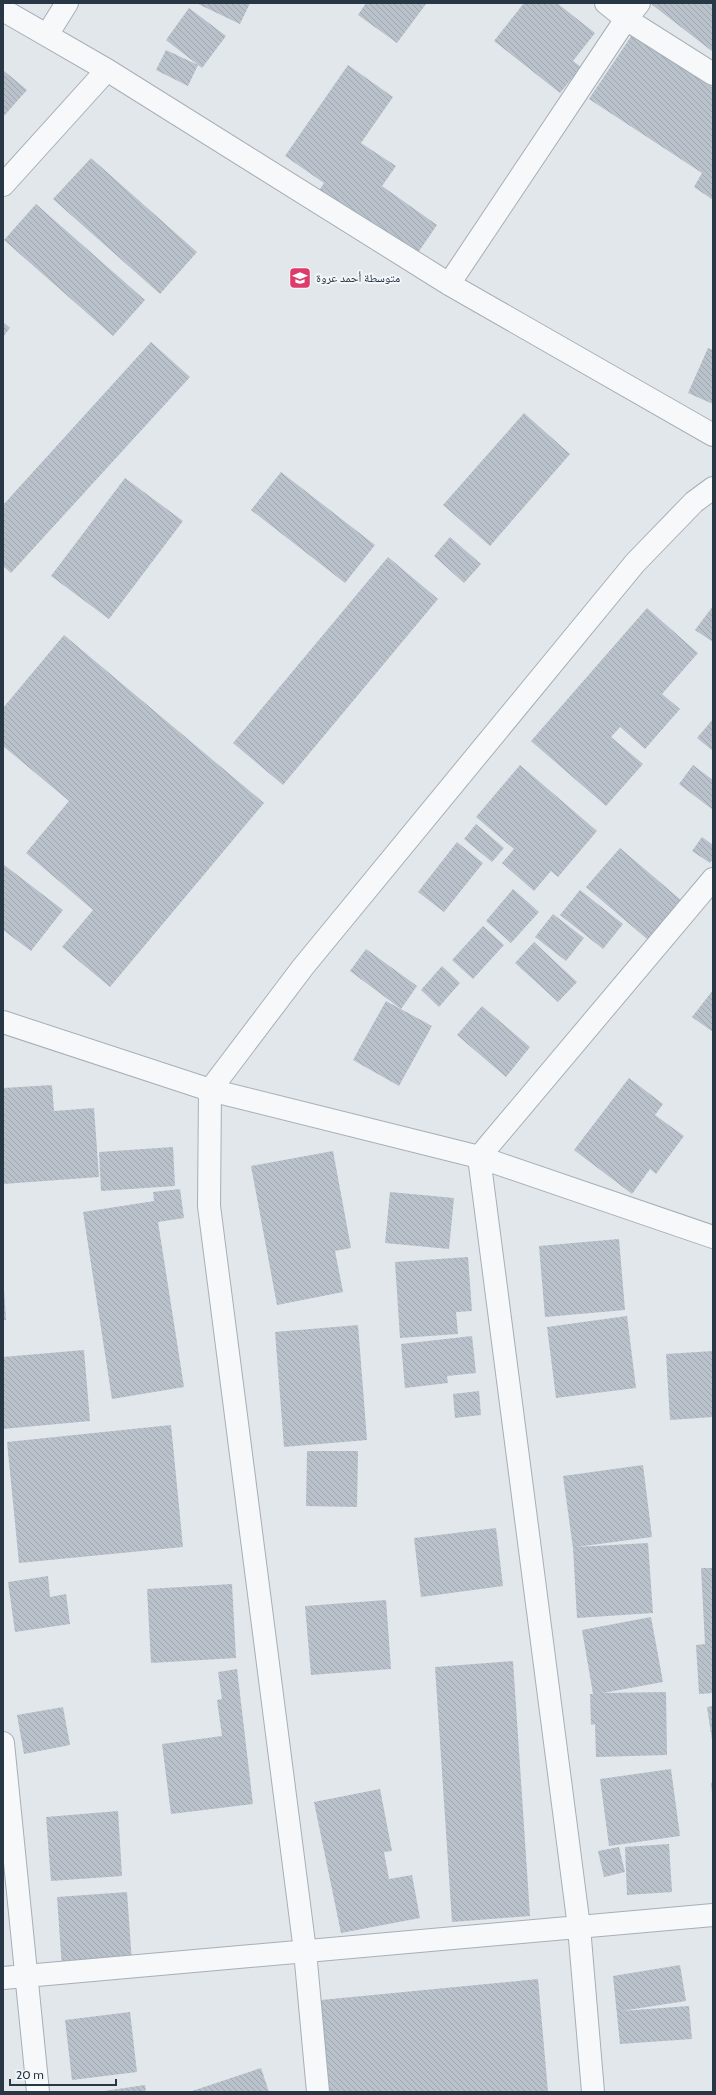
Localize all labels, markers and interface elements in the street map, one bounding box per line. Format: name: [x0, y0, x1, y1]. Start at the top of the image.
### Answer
school or university icon: متوسطة أحمد عروة: [287, 265, 313, 291]
place label: متوسطة أحمد عروة: [316, 270, 400, 285]
scale bar: [10, 2061, 116, 2087]
text: 20 m: [16, 2067, 44, 2082]

